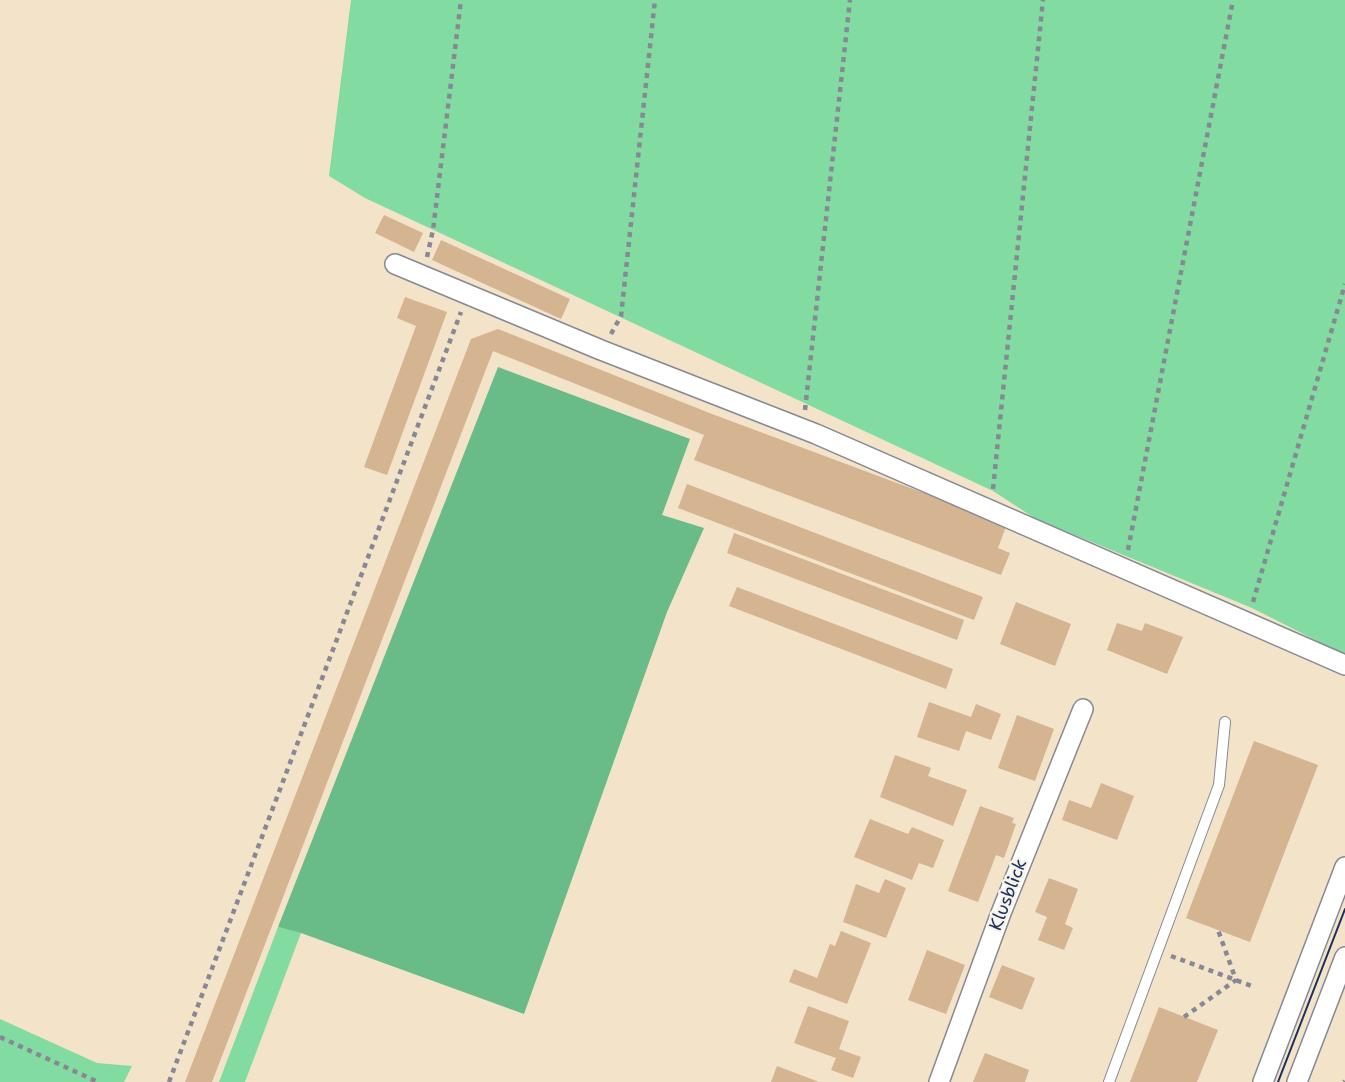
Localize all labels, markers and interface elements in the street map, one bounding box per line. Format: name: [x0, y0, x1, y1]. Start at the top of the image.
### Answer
street label: Klusblick: [985, 856, 1033, 934]

